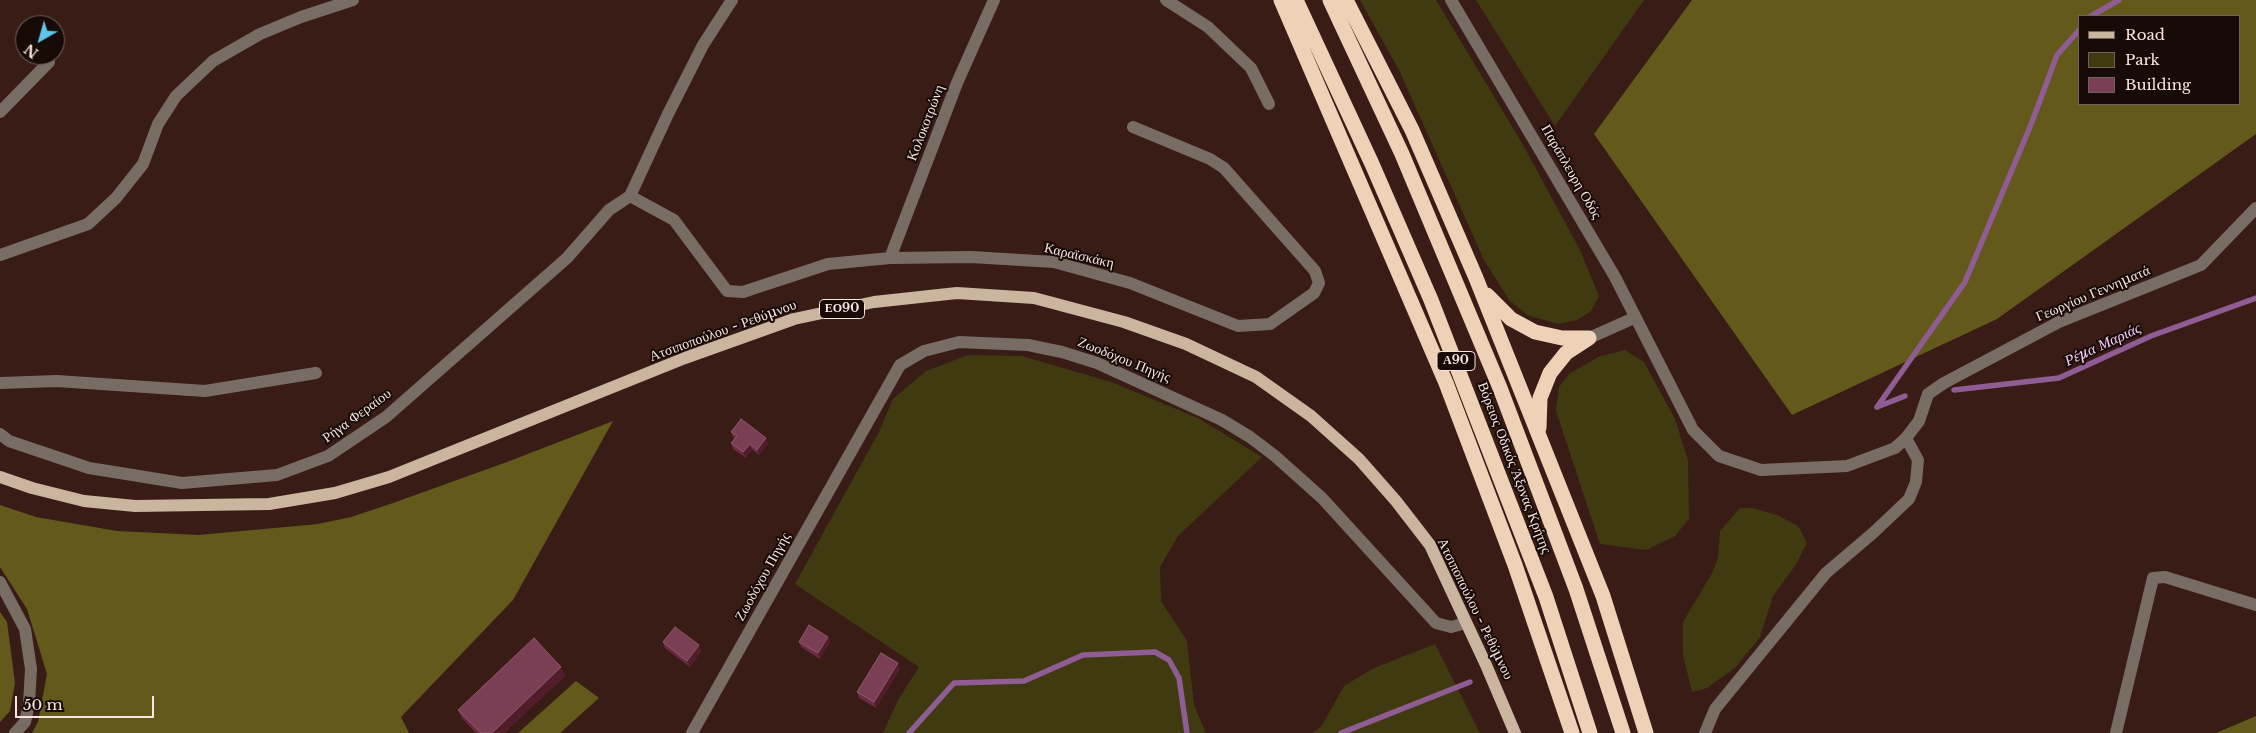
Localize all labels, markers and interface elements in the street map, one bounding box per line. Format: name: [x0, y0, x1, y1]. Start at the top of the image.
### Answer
north arrow: [15, 15, 65, 65]
legend: [2078, 15, 2241, 105]
text: Road: [2125, 25, 2165, 44]
text: N: [21, 40, 42, 62]
text: Park: [2125, 50, 2160, 69]
text: Building: [2125, 75, 2191, 94]
street label: Κολοκοτρώνη: [904, 83, 948, 163]
street label: Παράπλευρη Οδός: [1537, 122, 1605, 222]
street label: Καραϊσκάκη: [1042, 240, 1116, 272]
street label: Γεωργίου Γεννηματά: [2033, 262, 2153, 326]
street label: Ατσιποπούλου - Ρεθύμνου: [647, 297, 799, 365]
road number: ΕΟ90: [820, 300, 864, 318]
water label: Ρέμα Μαριάς: [2062, 319, 2144, 371]
street label: Ζωοδόχου Πηγής: [1075, 334, 1173, 386]
road number: Α90: [1437, 352, 1475, 371]
street label: Βόρειος Οδικός Άξονας Κρήτης: [1473, 380, 1555, 556]
street label: Ρήγα Φεραίου: [319, 385, 395, 447]
street label: Ζωοδόχου Πηγής: [732, 530, 794, 624]
street label: Ατσιποπούλου - Ρεθύμνου: [1433, 536, 1517, 682]
scale bar: [18, 686, 156, 718]
text: 50 m: [23, 695, 63, 714]

